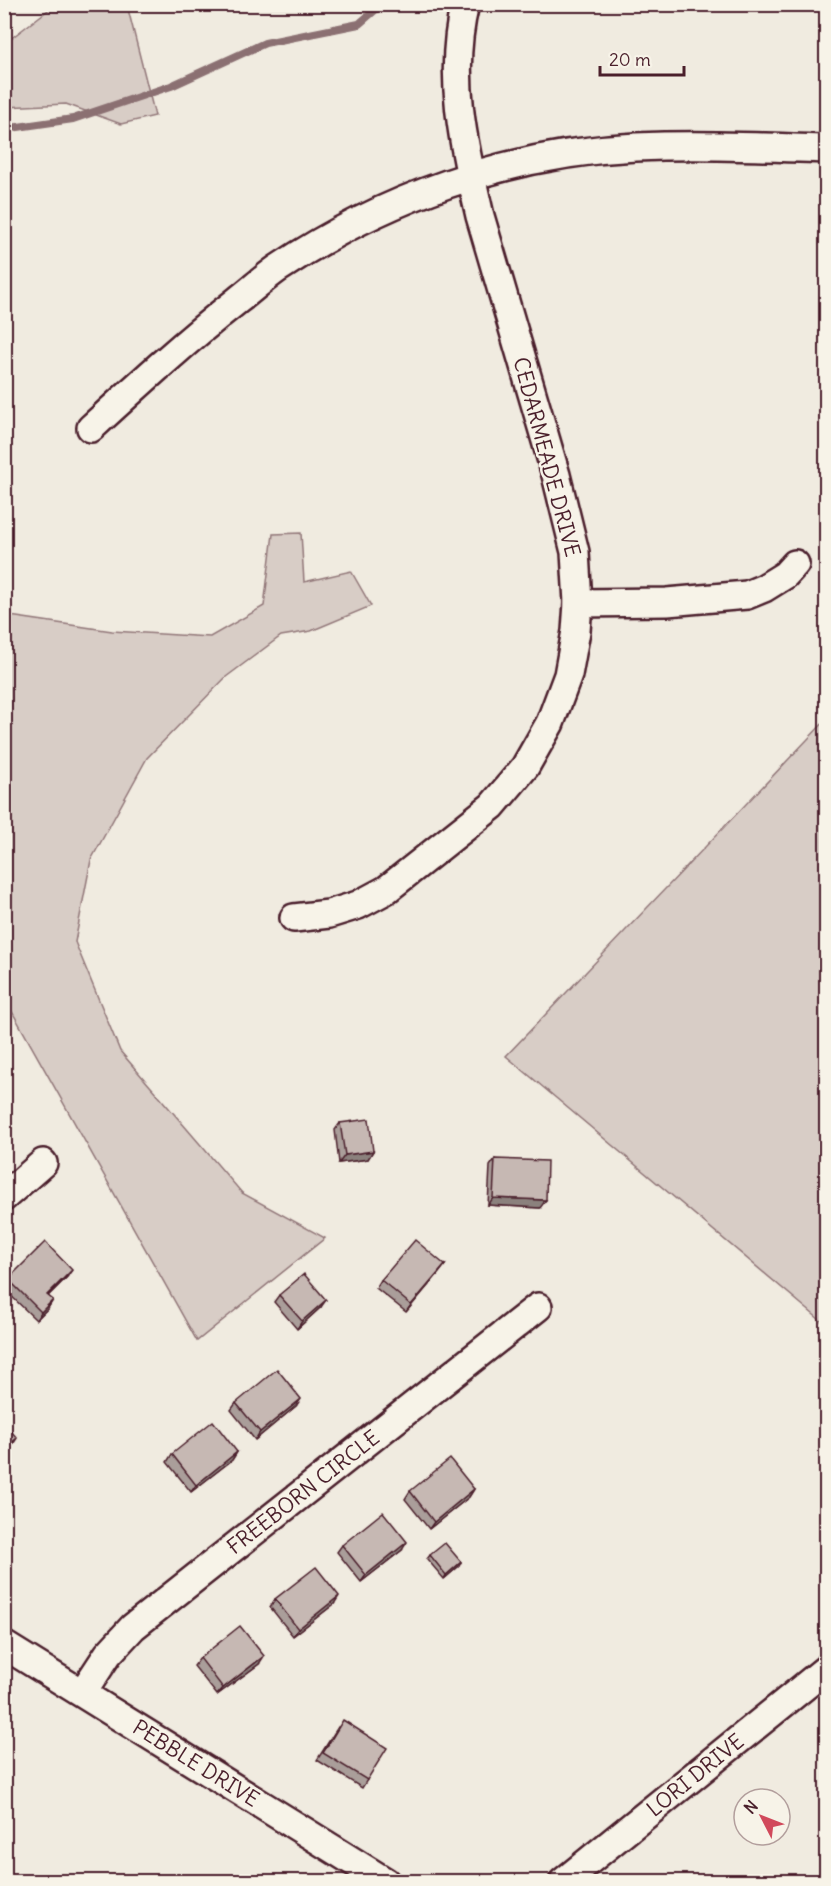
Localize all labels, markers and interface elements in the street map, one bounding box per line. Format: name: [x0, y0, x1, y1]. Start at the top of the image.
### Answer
scale bar: [600, 39, 684, 77]
text: 20 m: [609, 48, 651, 71]
street label: CEDARMEADE DRIVE: [507, 354, 587, 560]
street label: FREEBORN CIRCLE: [221, 1424, 385, 1560]
street label: PEBBLE DRIVE: [128, 1713, 264, 1813]
street label: LORI DRIVE: [641, 1728, 749, 1822]
north arrow: [732, 1787, 792, 1847]
text: N: [740, 1796, 762, 1818]

